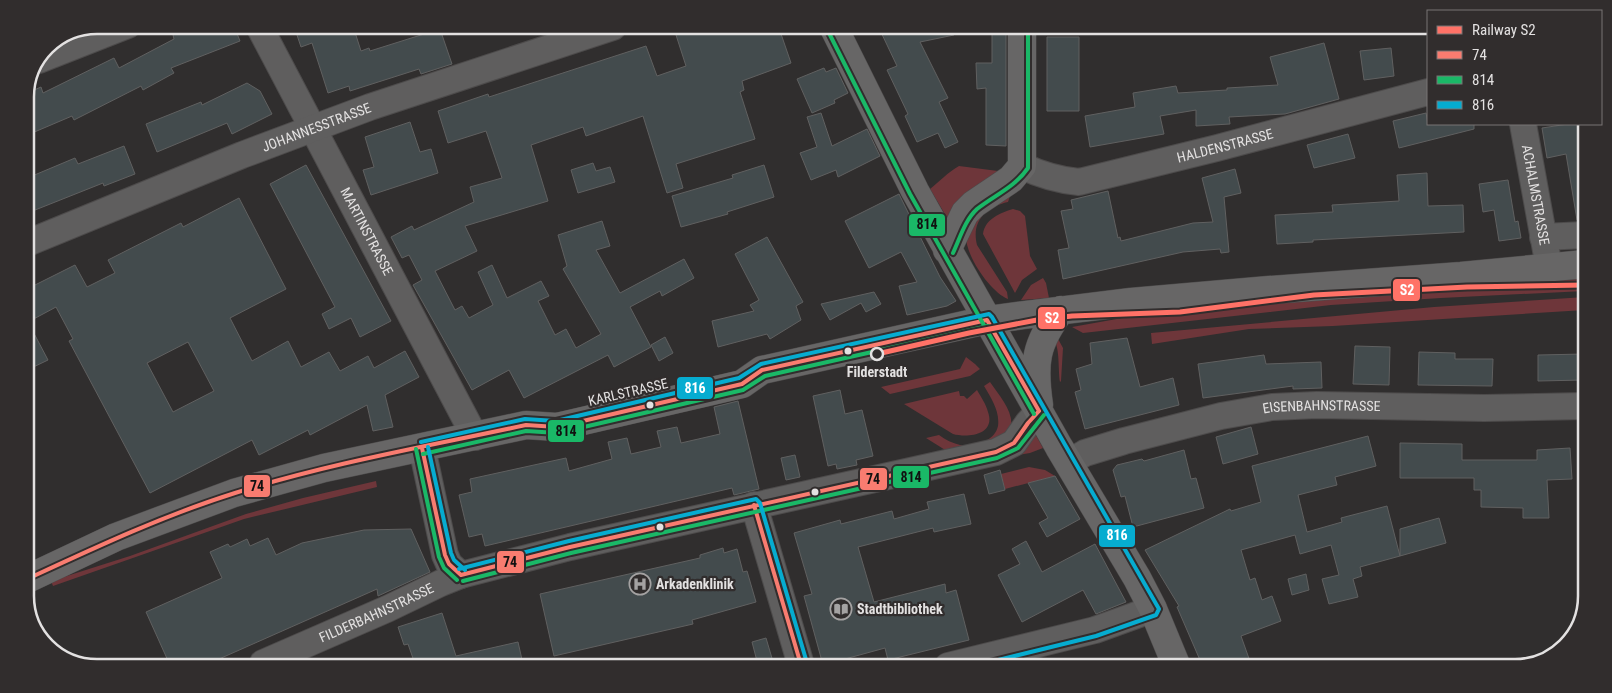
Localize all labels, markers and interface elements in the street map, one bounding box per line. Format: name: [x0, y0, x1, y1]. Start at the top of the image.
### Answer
legend: [1427, 10, 1602, 125]
text: Railway S2: [1472, 21, 1536, 39]
text: 74: [1472, 46, 1487, 64]
text: 814: [1472, 71, 1494, 89]
text: 816: [1472, 96, 1494, 114]
street label: JOHANNESSTRASSE: [260, 99, 373, 155]
street label: HALDENSTRASSE: [1175, 125, 1275, 166]
street label: ACHALMSTRASSE: [1519, 143, 1553, 246]
street label: MARTINSTRASSE: [337, 185, 397, 278]
line badge: 814: [908, 213, 946, 237]
text: 814: [916, 216, 938, 232]
line badge: S2: [1392, 278, 1421, 302]
text: S2: [1400, 282, 1414, 298]
line badge: S2: [1037, 306, 1066, 330]
text: S2: [1045, 310, 1059, 326]
unlabelled marker: [843, 346, 853, 356]
marker: Filderstadt: [870, 347, 884, 361]
place label: Filderstadt: [847, 364, 907, 380]
street label: KARLSTRASSE: [587, 375, 669, 409]
line badge: 816: [676, 376, 714, 400]
text: 816: [684, 380, 706, 396]
street label: EISENBAHNSTRASSE: [1261, 397, 1381, 417]
unlabelled marker: [645, 400, 655, 410]
line badge: 814: [547, 419, 585, 443]
text: 814: [555, 423, 577, 439]
line badge: 814: [892, 465, 930, 489]
line badge: 74: [859, 467, 888, 491]
text: 814: [900, 469, 922, 485]
text: 74: [866, 471, 880, 487]
line badge: 74: [243, 474, 271, 498]
text: 74: [250, 478, 264, 494]
unlabelled marker: [810, 487, 820, 497]
unlabelled marker: [655, 522, 665, 532]
line badge: 816: [1098, 524, 1136, 548]
text: 816: [1106, 527, 1128, 543]
line badge: 74: [496, 550, 525, 574]
text: 74: [503, 554, 517, 570]
hospital icon: Arkadenklinik: [628, 572, 652, 596]
place label: Arkadenklinik: [656, 576, 734, 592]
street label: FILDERBAHNSTRASSE: [317, 580, 436, 646]
library icon: Stadtbibliothek: [829, 597, 853, 621]
place label: Stadtbibliothek: [857, 601, 943, 617]

